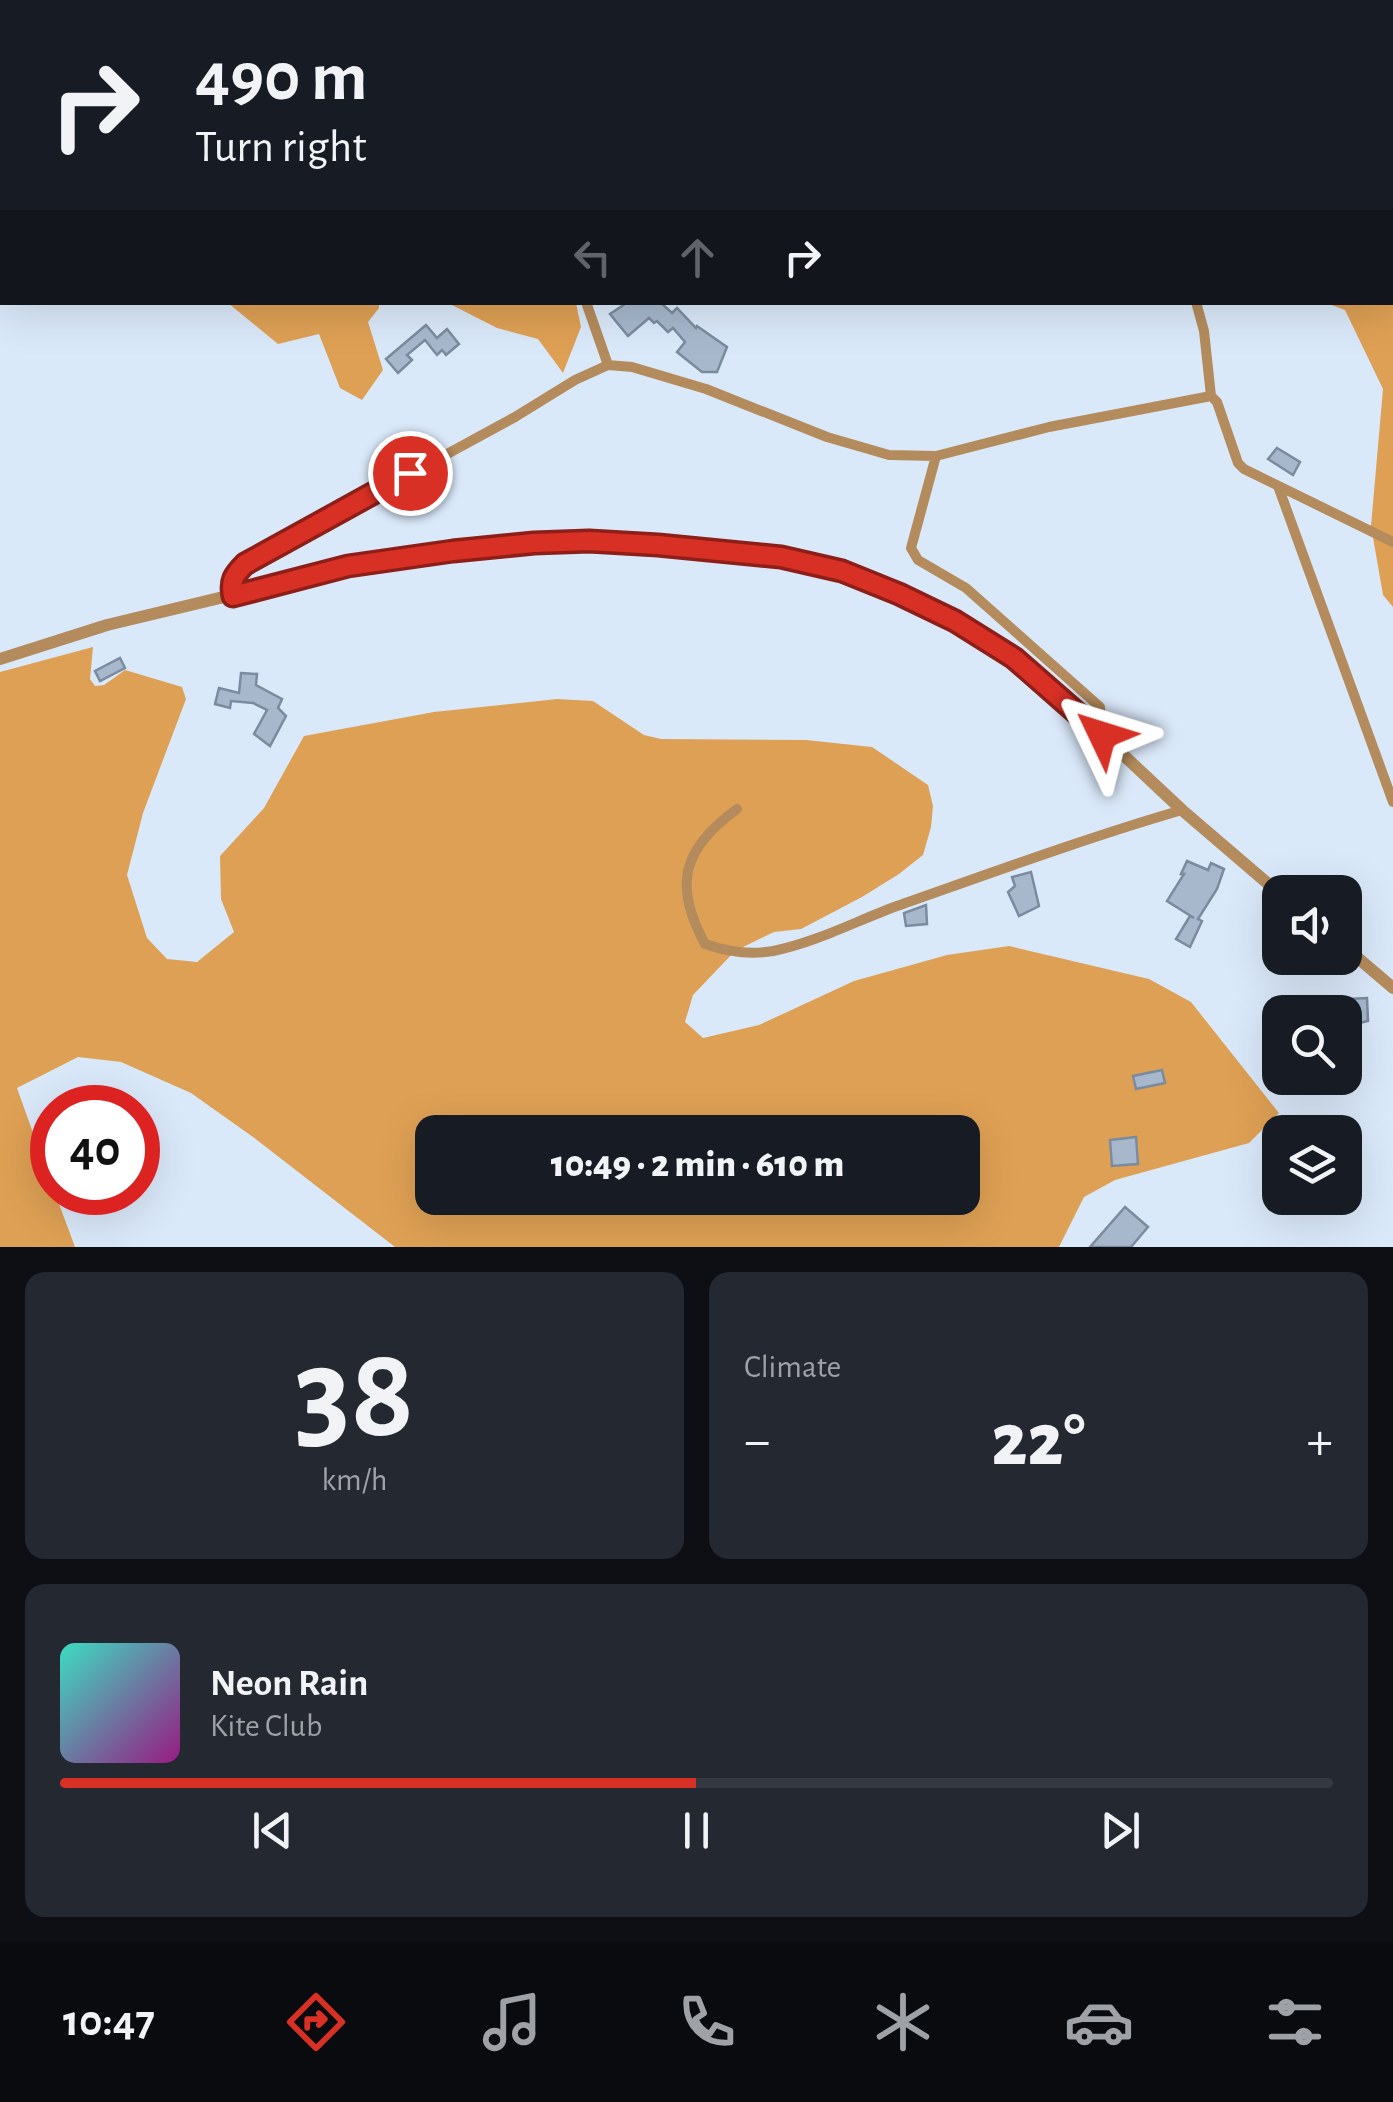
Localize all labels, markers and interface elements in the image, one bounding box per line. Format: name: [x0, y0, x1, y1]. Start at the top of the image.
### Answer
icon: right: [30, 40, 160, 170]
text: 490 m: [195, 43, 368, 113]
text: Turn right: [195, 125, 367, 170]
icon: left: [565, 230, 620, 285]
icon: ahead: [670, 230, 725, 285]
icon: right: [775, 230, 830, 285]
pin: [368, 431, 453, 516]
icon: arrive: [383, 446, 438, 501]
position arrow: [1050, 683, 1154, 787]
map controls: [1262, 875, 1362, 1215]
button: sound: [1262, 875, 1362, 975]
button: search: [1262, 995, 1362, 1095]
speed limit sign: 40: [30, 1085, 160, 1215]
button: layers: [1262, 1115, 1362, 1215]
text: 10:49 · 2 min · 610 m: [551, 1146, 844, 1184]
text: 38: [294, 1331, 415, 1461]
text: Climate: [744, 1351, 841, 1383]
text: 22°: [992, 1404, 1085, 1479]
text: −: [744, 1414, 770, 1469]
text: +: [1307, 1414, 1333, 1469]
text: km/h: [321, 1464, 388, 1496]
text: Neon Rain: [210, 1665, 368, 1703]
text: Kite Club: [210, 1710, 322, 1742]
icon: previous: [245, 1803, 300, 1858]
icon: pause: [669, 1803, 724, 1858]
icon: next: [1093, 1803, 1148, 1858]
icon: directions: [281, 1987, 351, 2057]
icon: music: [477, 1987, 547, 2057]
icon: phone: [672, 1987, 742, 2057]
icon: climate: [868, 1987, 938, 2057]
icon: car: [1064, 1987, 1134, 2057]
icon: filters: [1260, 1987, 1330, 2057]
text: 10:47: [63, 1999, 155, 2044]

